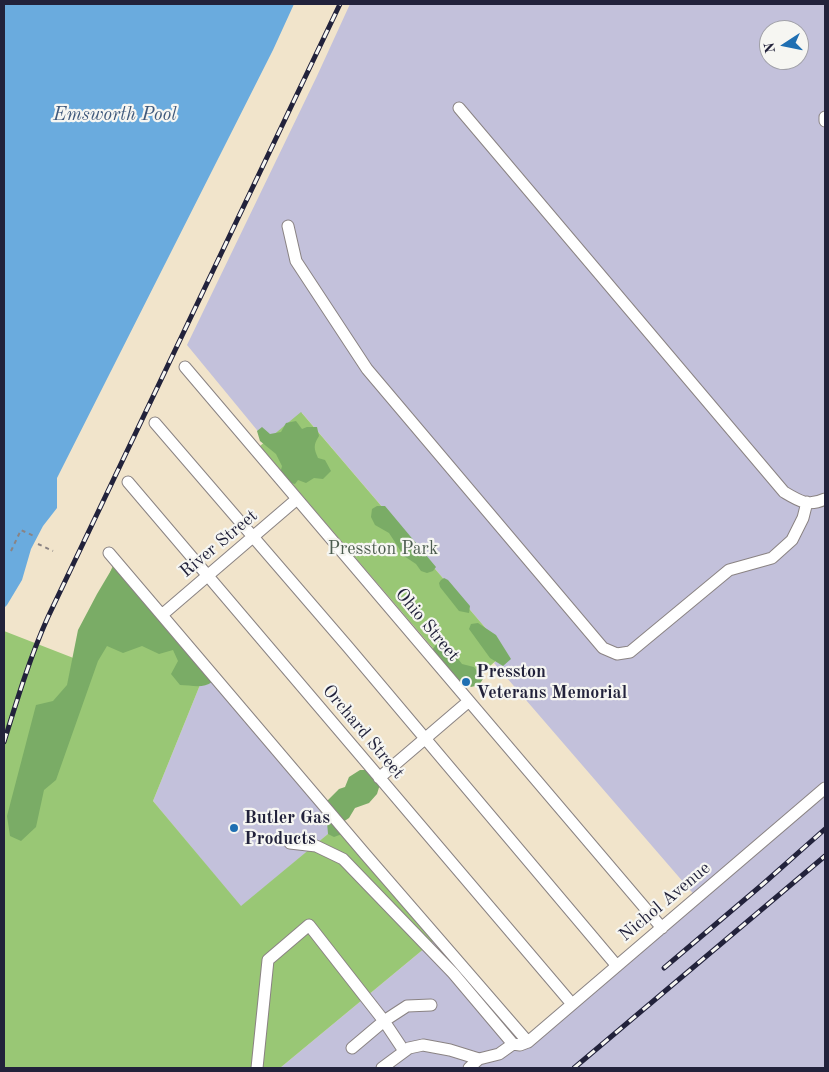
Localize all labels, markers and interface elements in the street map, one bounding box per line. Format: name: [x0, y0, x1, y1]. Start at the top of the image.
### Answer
north arrow: [759, 20, 809, 70]
text: N: [762, 41, 778, 54]
water label: Emsworth Pool: [53, 104, 177, 126]
street label: River Street: [176, 505, 262, 583]
park label: Presston Park: [328, 538, 438, 560]
street label: Ohio Street: [390, 584, 464, 666]
place label: Presston Veterans Memorial: [476, 661, 627, 704]
marker: Presston Veterans Memorial: [460, 676, 472, 688]
street label: Orchard Street: [317, 681, 409, 783]
place label: Butler Gas Products: [244, 807, 330, 850]
marker: Butler Gas Products: [228, 822, 240, 834]
street label: Nichol Avenue: [615, 858, 715, 946]

